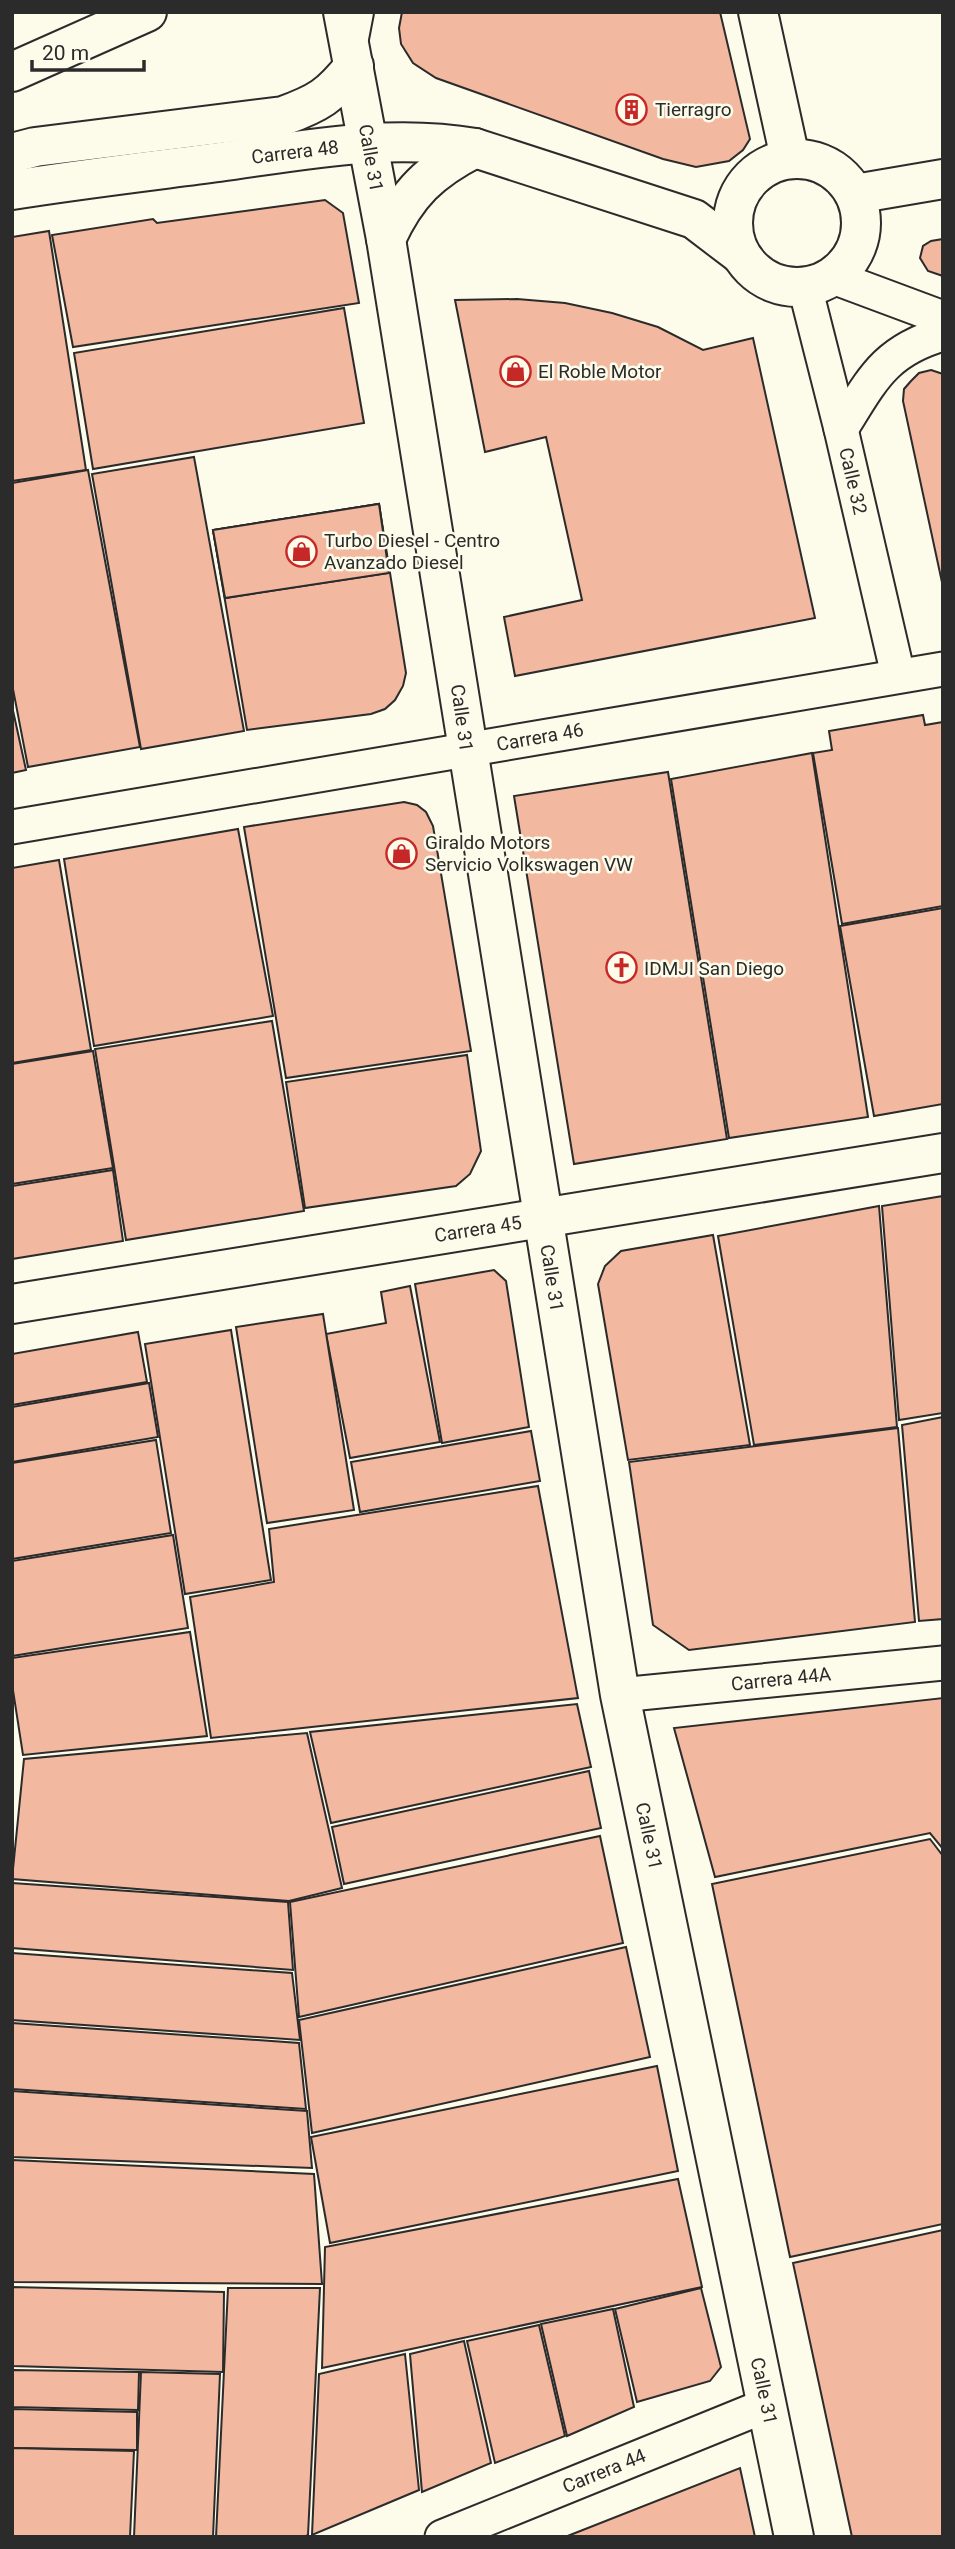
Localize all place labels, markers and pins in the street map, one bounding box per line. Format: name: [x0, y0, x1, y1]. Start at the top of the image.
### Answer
building icon: Tierragro: [615, 92, 649, 126]
place label: Tierragro: [655, 98, 732, 121]
shop icon: El Roble Motor: [498, 354, 532, 388]
place label: El Roble Motor: [538, 360, 662, 383]
place label: Turbo Diesel - Centro Avanzado Diesel: [324, 529, 500, 574]
shop icon: Turbo Diesel - Centro Avanzado Diesel: [284, 534, 318, 568]
place label: Giraldo Motors Servicio Volkswagen VW: [425, 831, 633, 876]
shop icon: Giraldo Motors Servicio Volkswagen VW: [385, 836, 419, 870]
church icon: IDMJI San Diego: [604, 951, 638, 985]
place label: IDMJI San Diego: [644, 957, 784, 980]

